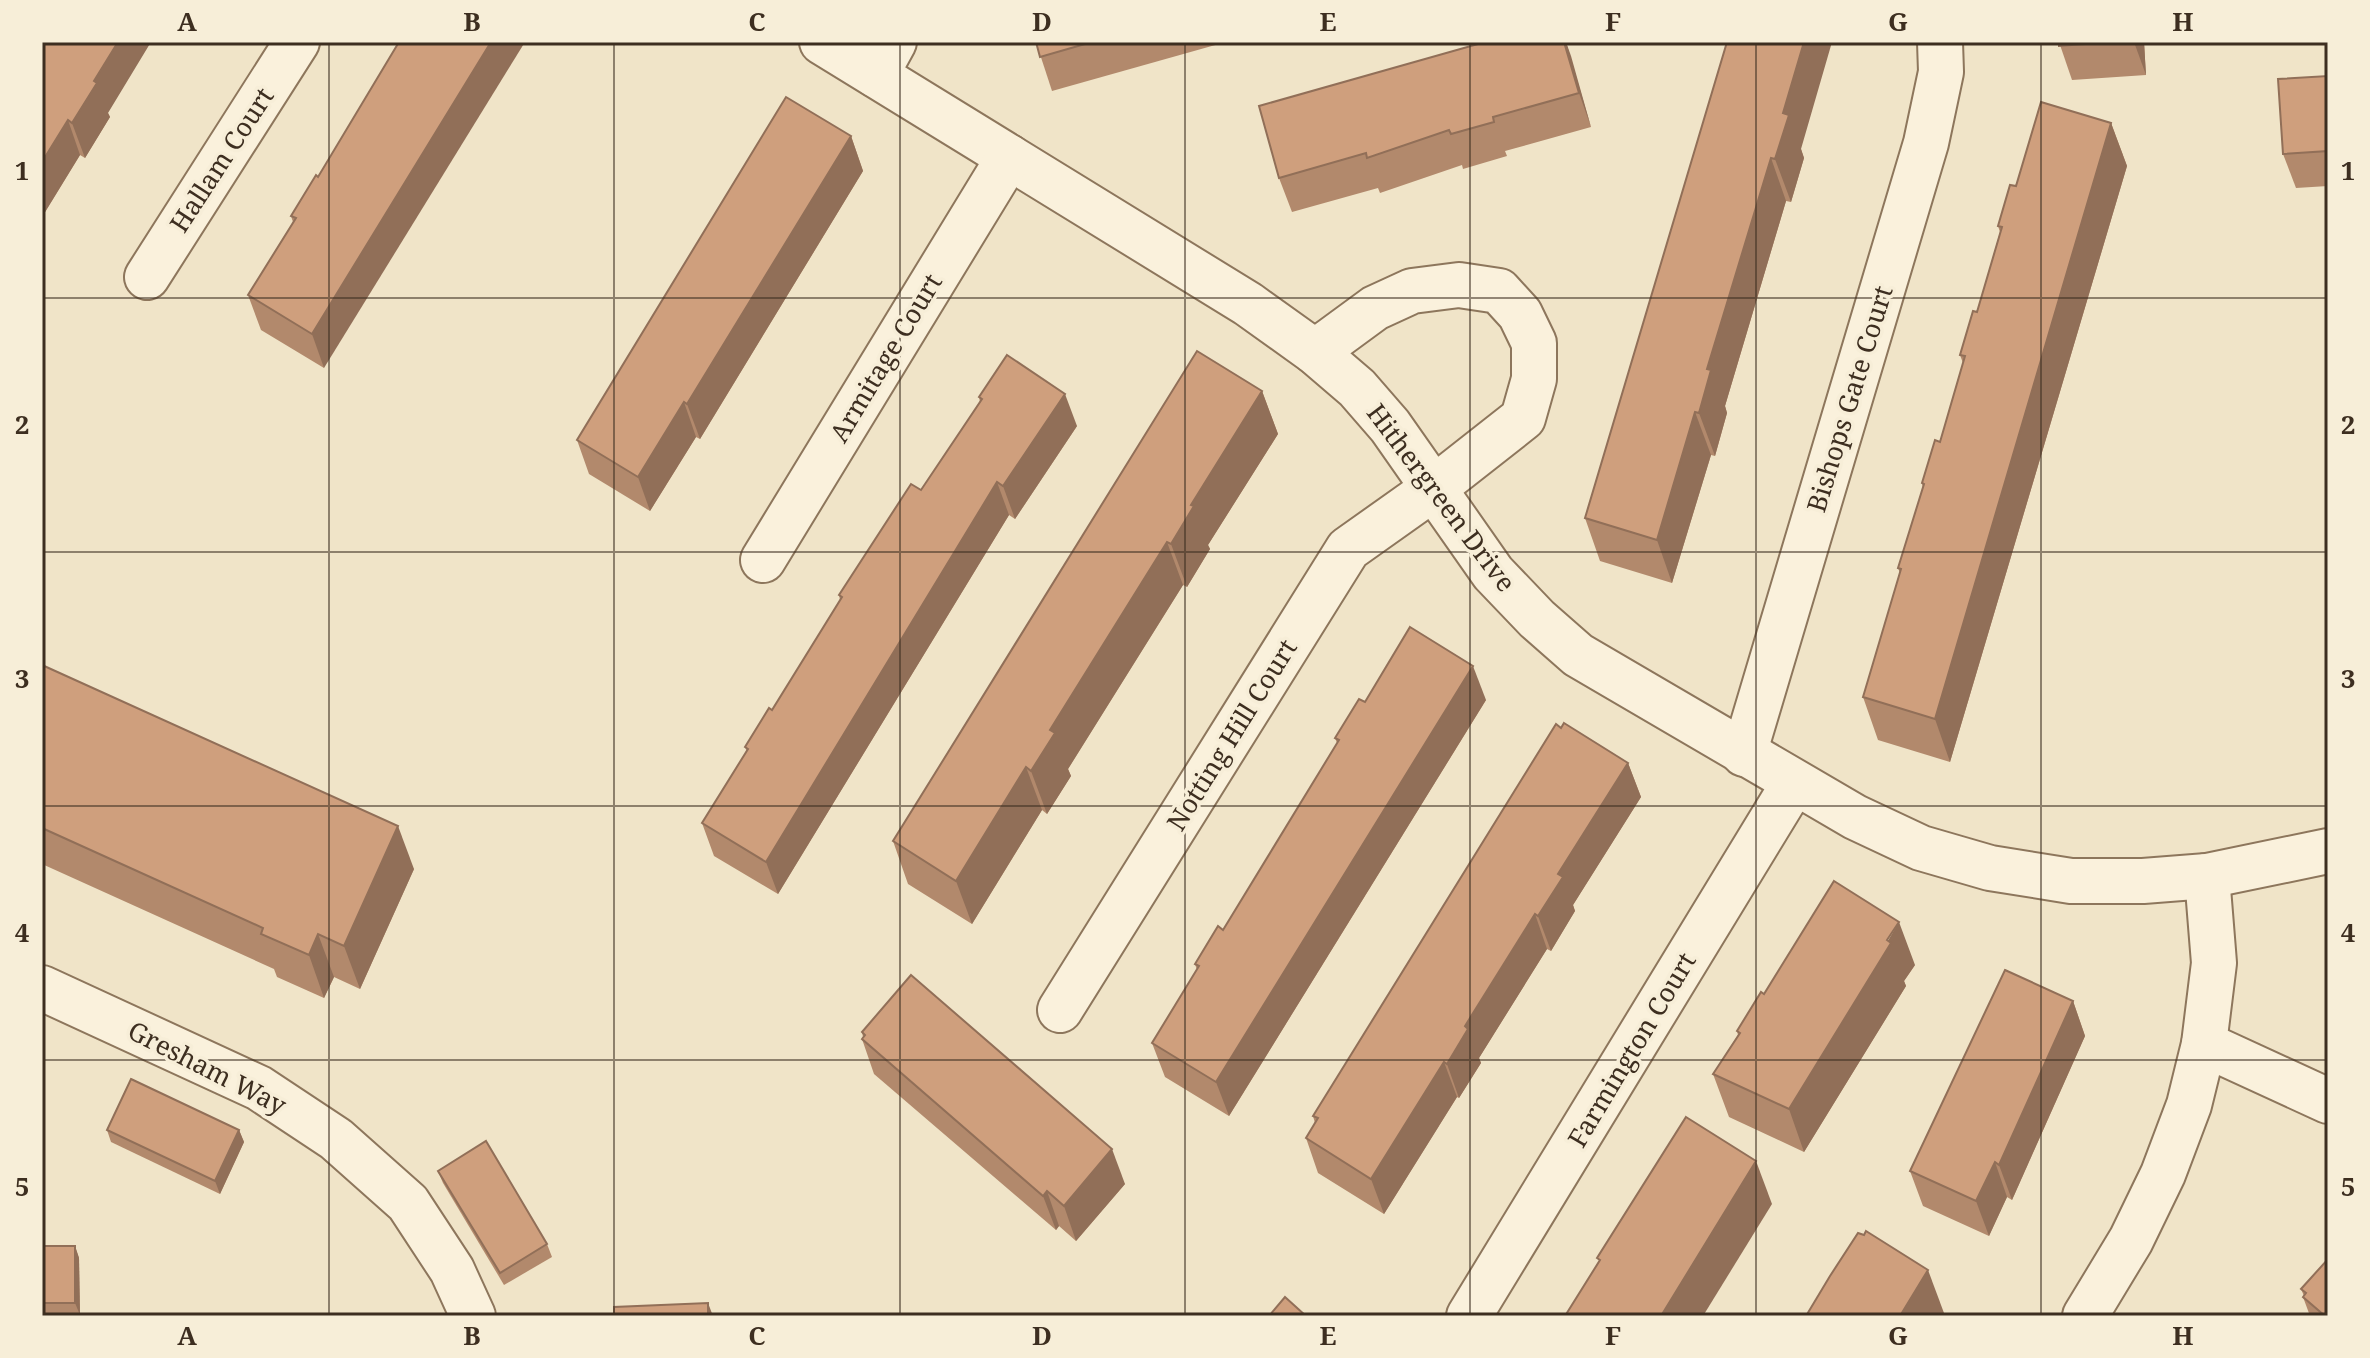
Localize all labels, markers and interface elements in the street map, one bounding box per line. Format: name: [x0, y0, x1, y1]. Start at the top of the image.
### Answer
text: A: [177, 3, 197, 39]
text: B: [463, 3, 481, 39]
text: C: [748, 3, 766, 39]
text: D: [1032, 3, 1052, 39]
text: E: [1320, 3, 1337, 39]
text: F: [1605, 3, 1621, 39]
text: G: [1888, 3, 1908, 39]
text: H: [2172, 3, 2194, 39]
street label: Hallam Court: [161, 80, 282, 239]
text: 1: [15, 152, 29, 188]
text: 1: [2341, 152, 2355, 188]
street label: Armitage Court: [821, 266, 950, 449]
street label: Bishops Gate Court: [1797, 281, 1901, 516]
street label: Hithergreen Drive: [1359, 396, 1524, 599]
text: 2: [15, 406, 29, 442]
text: 2: [2341, 406, 2355, 442]
street label: Notting Hill Court: [1158, 632, 1305, 837]
text: 3: [15, 660, 29, 696]
text: 3: [2341, 660, 2355, 696]
text: 4: [15, 914, 30, 950]
text: 4: [2341, 914, 2356, 950]
street label: Farmington Court: [1559, 945, 1704, 1154]
street label: Gresham Way: [122, 1012, 293, 1123]
text: 5: [15, 1168, 29, 1204]
text: 5: [2341, 1168, 2355, 1204]
text: A: [177, 1317, 197, 1353]
text: B: [463, 1317, 481, 1353]
text: C: [748, 1317, 766, 1353]
text: D: [1032, 1317, 1052, 1353]
text: E: [1320, 1317, 1337, 1353]
text: F: [1605, 1317, 1621, 1353]
text: G: [1888, 1317, 1908, 1353]
text: H: [2172, 1317, 2194, 1353]

